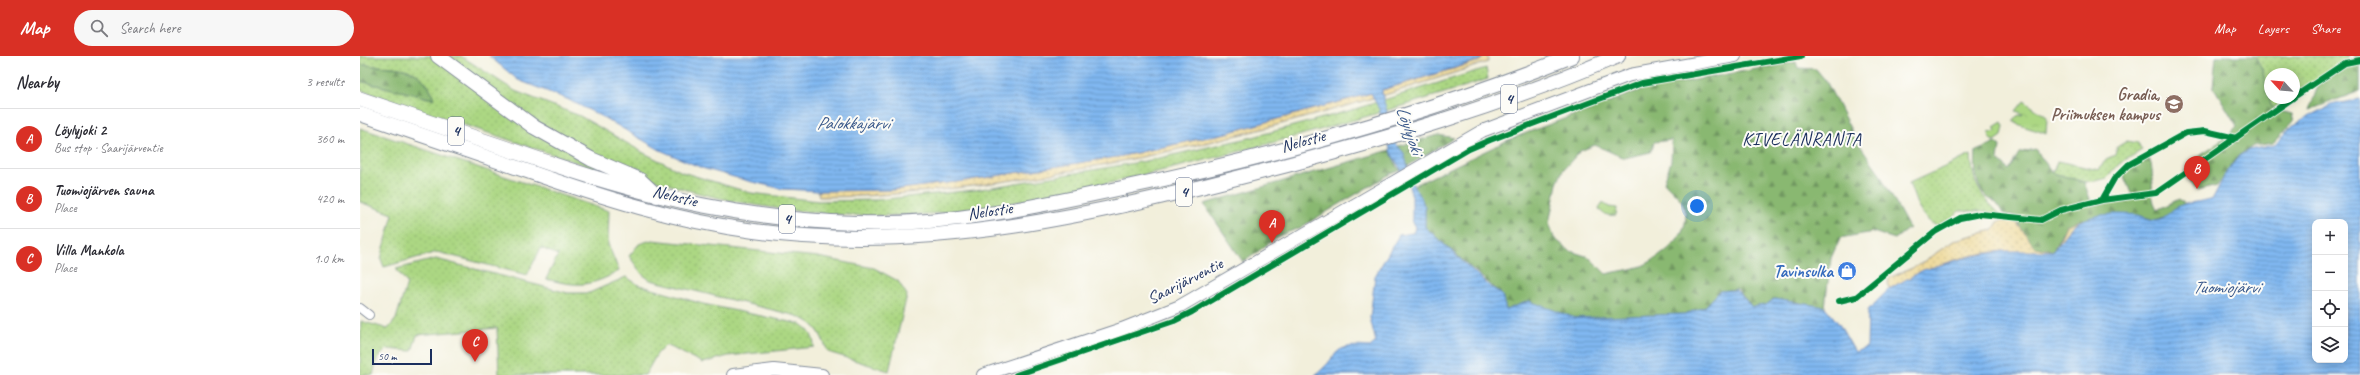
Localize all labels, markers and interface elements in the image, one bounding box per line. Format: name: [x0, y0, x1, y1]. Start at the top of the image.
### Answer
search box: [74, 10, 354, 46]
text: Map: [20, 16, 50, 40]
icon: search: [88, 17, 110, 39]
text: Search here: [120, 19, 181, 38]
text: Map: [2214, 20, 2236, 37]
text: Layers: [2258, 20, 2289, 37]
text: Share: [2311, 20, 2340, 37]
north arrow: [2264, 68, 2300, 104]
text: Nearby: [16, 72, 59, 93]
text: 3 results: [306, 74, 344, 90]
place label: Gradia, Priimuksen kampus: [2051, 84, 2162, 125]
road number: 4: [1501, 85, 1517, 113]
school or university icon: Gradia, Priimuksen kampus: [2163, 93, 2185, 115]
water label: Löylyjoki: [1392, 103, 1430, 161]
water label: Palokkajärvi: [817, 112, 894, 134]
road number: 4: [448, 117, 464, 145]
text: Löylyjoki 2: [54, 121, 106, 140]
street label: Nelostie: [1279, 125, 1329, 157]
district label: KIVELÄNRANTA: [1742, 128, 1862, 150]
text: A: [26, 131, 32, 147]
text: 360 m: [316, 131, 344, 147]
text: Bus stop · Saarijärventie: [54, 140, 163, 156]
pin: B: [2184, 156, 2210, 189]
road number: 4: [1176, 178, 1192, 206]
street label: Nelostie: [651, 180, 701, 212]
text: Tuomiojärven sauna: [54, 181, 154, 200]
text: B: [26, 191, 32, 207]
text: 420 m: [316, 191, 344, 207]
your location: [1687, 196, 1707, 216]
street label: Nelostie: [966, 197, 1015, 225]
text: Place: [54, 200, 77, 216]
road number: 4: [779, 205, 795, 233]
pin: A: [1259, 210, 1285, 243]
map controls: [2312, 219, 2348, 363]
button: +: [2312, 219, 2348, 255]
text: Villa Mankola: [54, 241, 124, 260]
text: C: [26, 251, 32, 267]
text: 1.0 km: [314, 251, 344, 267]
street label: Saarijärventie: [1144, 252, 1228, 309]
button: −: [2312, 255, 2348, 291]
text: Place: [54, 260, 77, 276]
shop icon: Tavinsulka: [1836, 260, 1858, 282]
place label: Tavinsulka: [1774, 261, 1834, 282]
water label: Tuomiojärvi: [2193, 276, 2264, 298]
button: locate: [2312, 291, 2348, 327]
button: layers: [2312, 327, 2348, 363]
pin: C: [462, 329, 488, 362]
scale bar: [372, 347, 432, 366]
text: 50 m: [378, 349, 397, 363]

